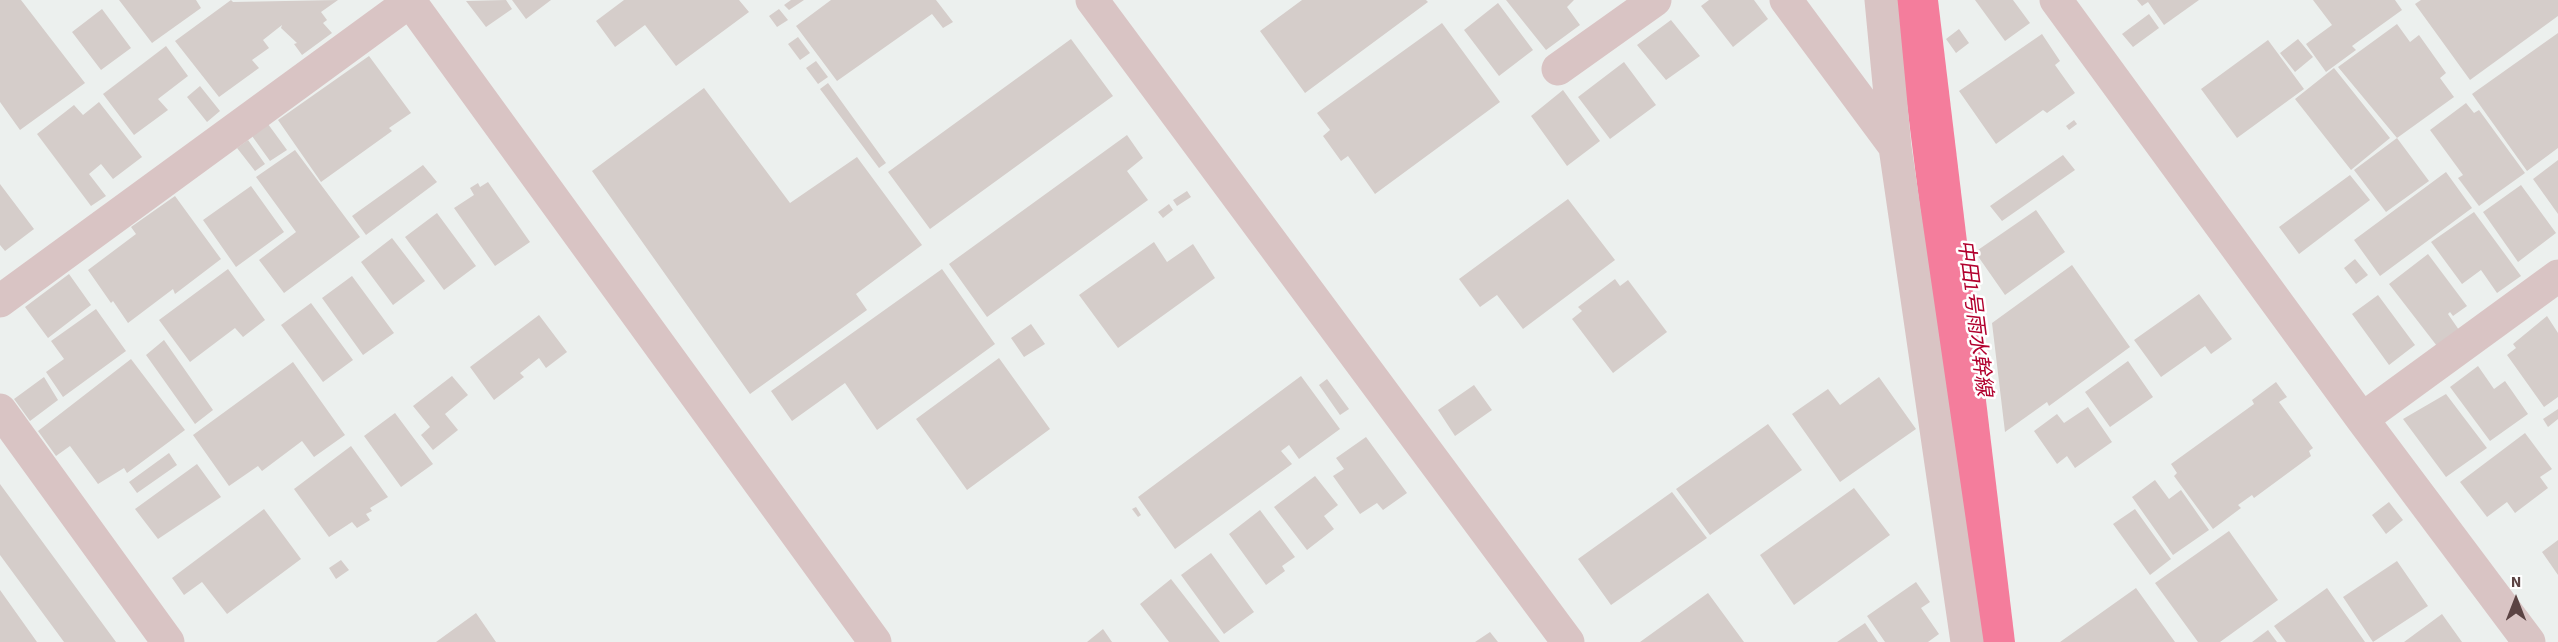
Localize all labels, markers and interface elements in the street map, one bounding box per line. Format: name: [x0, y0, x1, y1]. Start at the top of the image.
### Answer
water label: 中田1号雨水幹線: [1951, 239, 1995, 397]
north arrow: [2486, 570, 2546, 630]
text: N: [2511, 571, 2521, 593]

